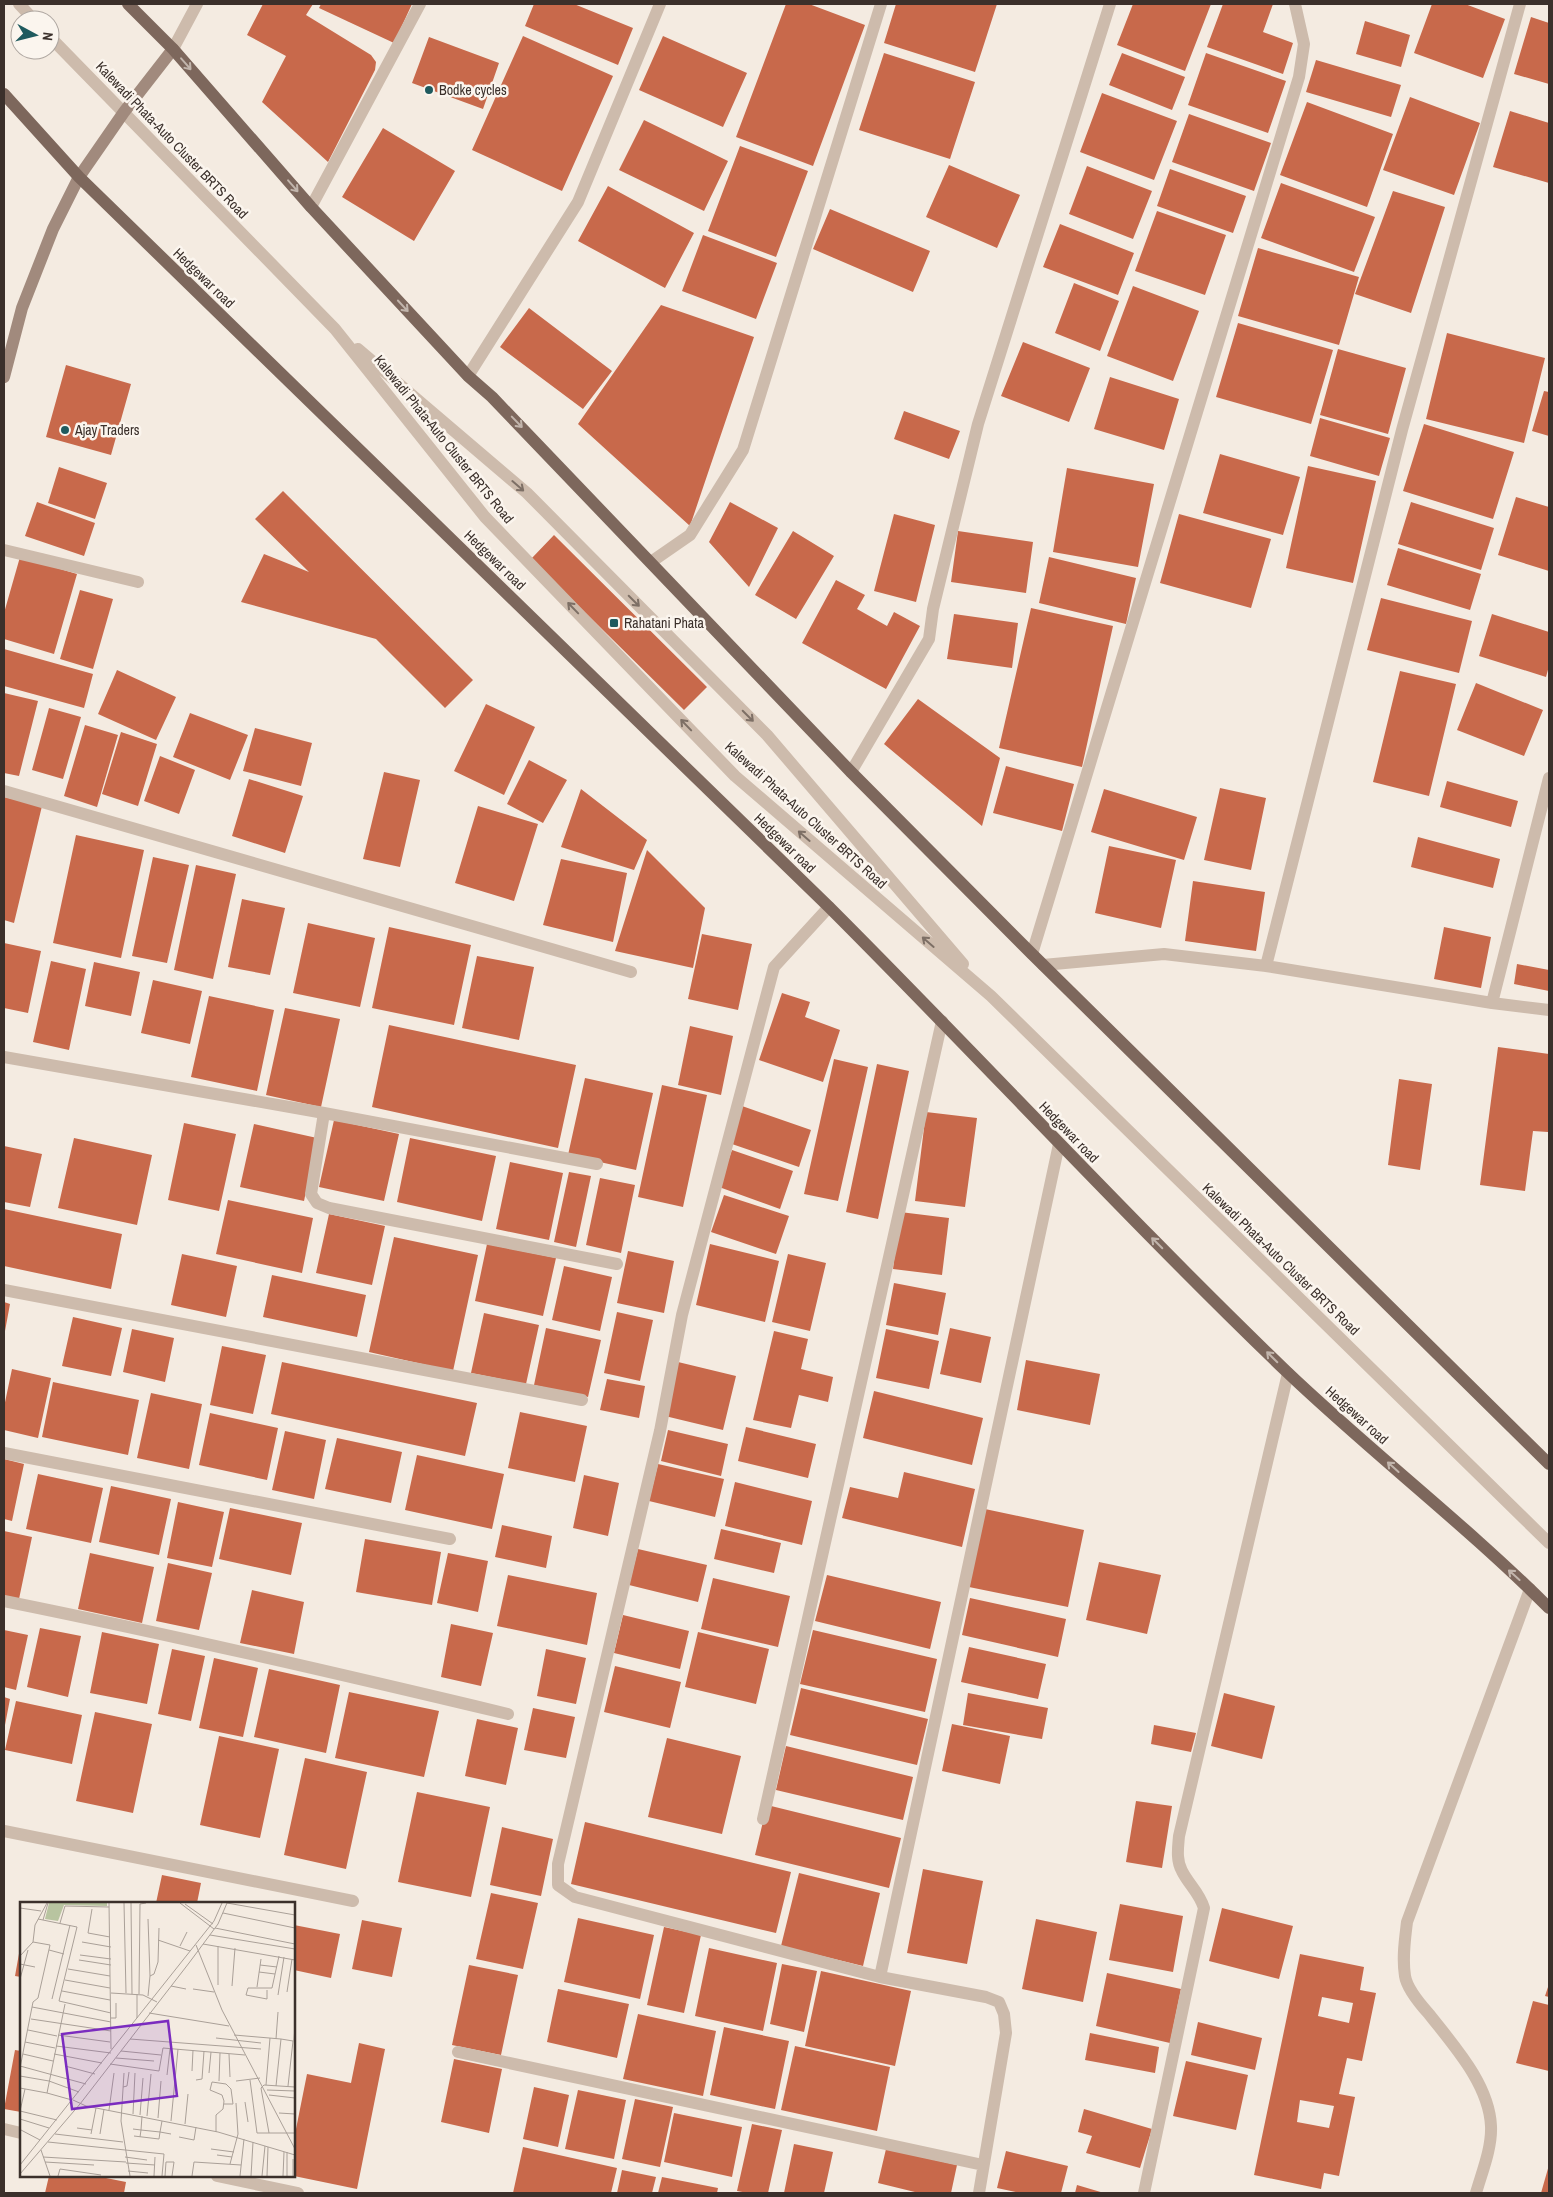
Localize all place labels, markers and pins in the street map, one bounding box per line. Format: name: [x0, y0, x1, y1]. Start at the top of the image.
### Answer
place label: Bodke cycles: [439, 81, 507, 99]
marker: Bodke cycles: [423, 84, 435, 96]
place label: Ajay Traders: [74, 421, 140, 439]
marker: Ajay Traders: [59, 424, 71, 436]
place label: Rahatani Phata: [624, 614, 704, 632]
marker: Rahatani Phata: [608, 617, 620, 629]

